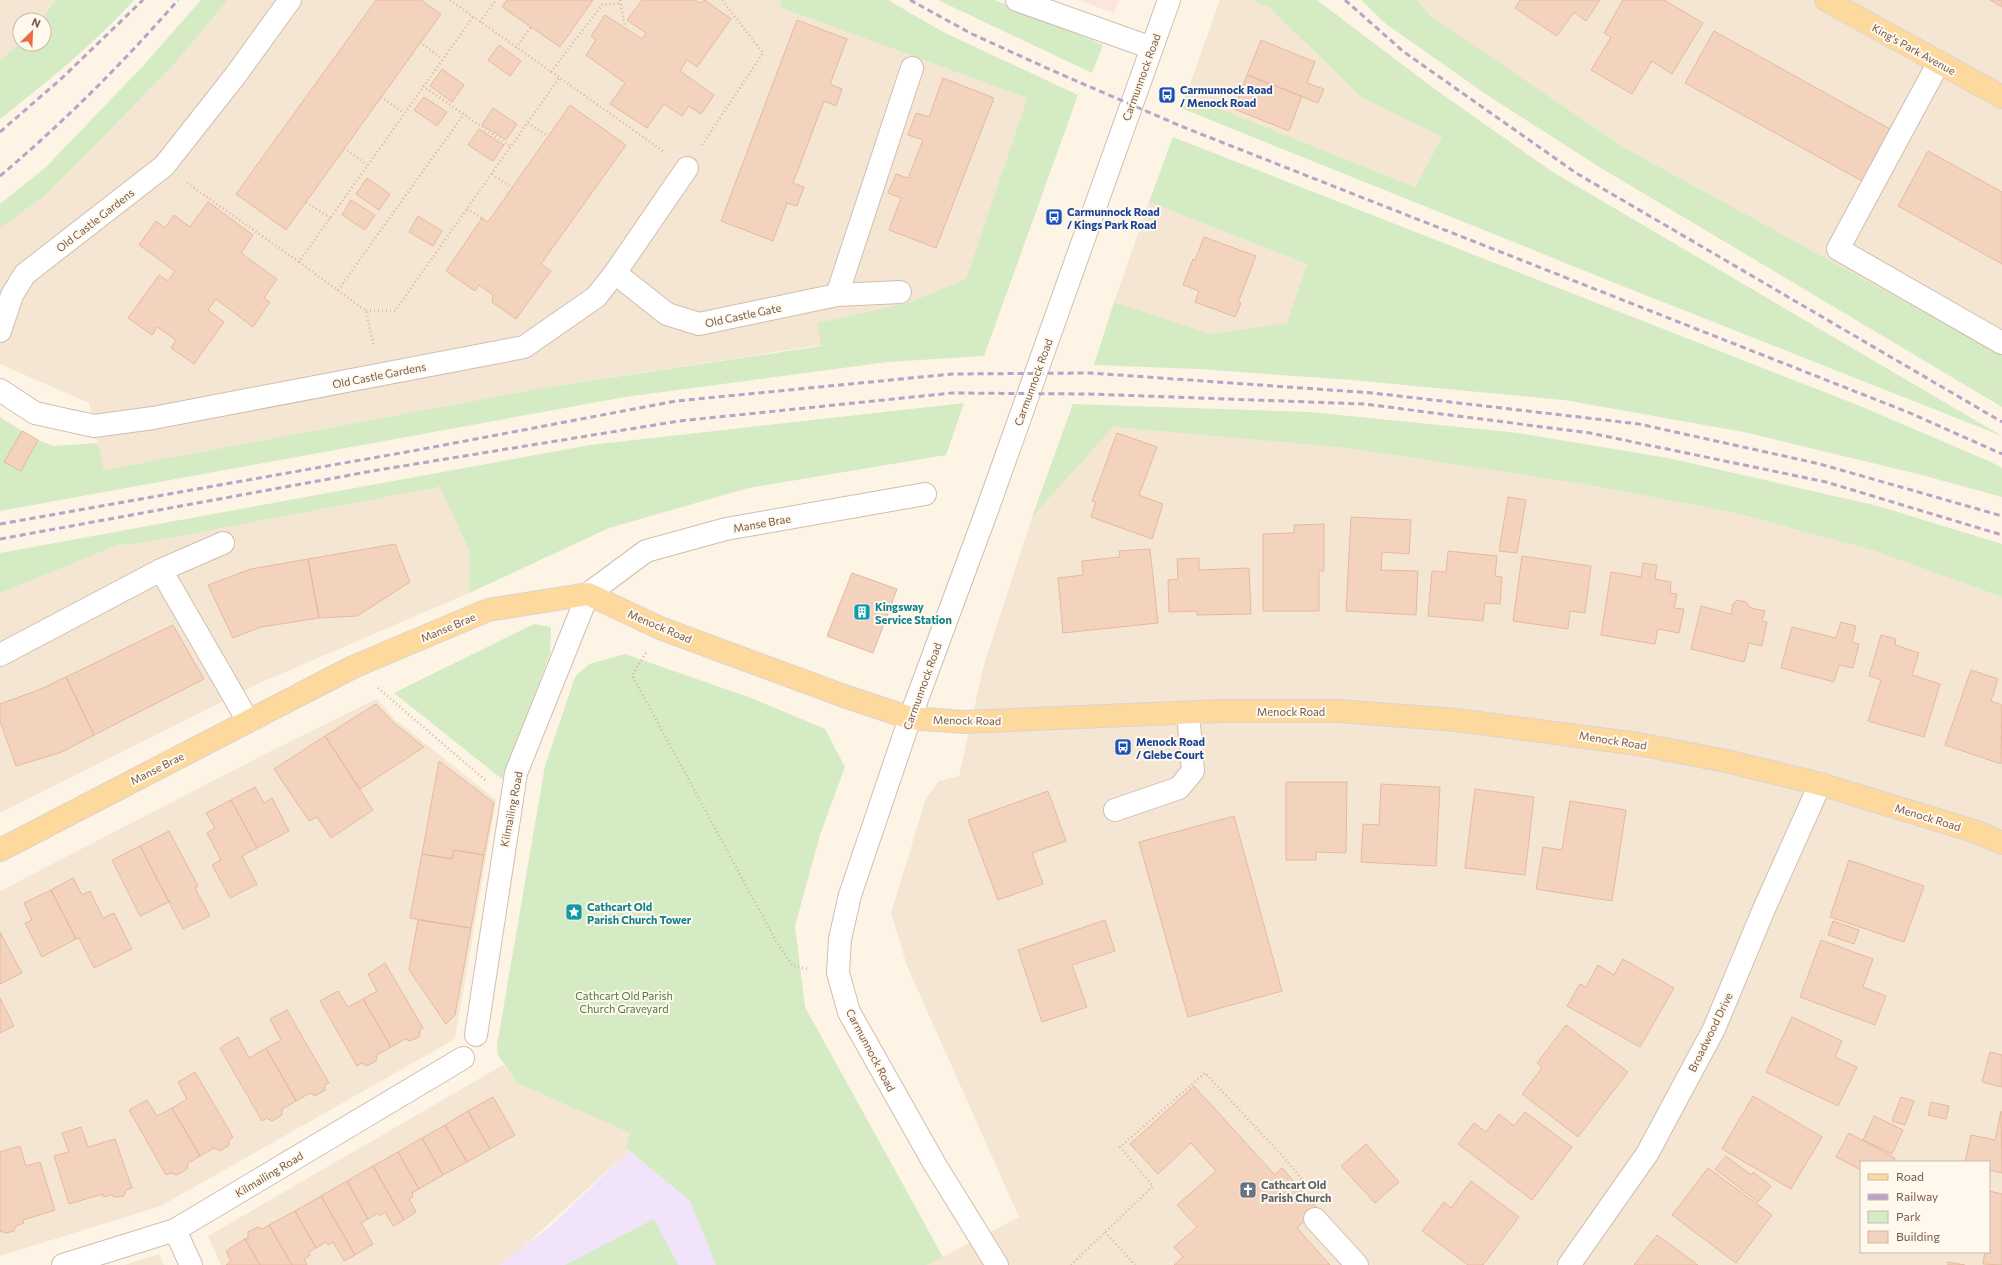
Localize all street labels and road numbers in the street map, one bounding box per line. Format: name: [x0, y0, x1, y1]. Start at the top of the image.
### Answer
street label: King's Park Avenue: [1870, 21, 1958, 77]
street label: Carmunnock Road: [1119, 32, 1163, 122]
street label: Old Castle Gardens: [53, 186, 137, 254]
street label: Old Castle Gate: [704, 301, 783, 329]
street label: Carmunnock Road: [1011, 337, 1055, 427]
street label: Old Castle Gardens: [331, 360, 427, 390]
street label: Manse Brae: [732, 512, 792, 534]
street label: Menock Road: [626, 607, 694, 645]
street label: Manse Brae: [419, 610, 478, 644]
street label: Carmunnock Road: [900, 641, 944, 731]
street label: Menock Road: [1257, 705, 1325, 718]
street label: Menock Road: [933, 713, 1001, 727]
street label: Menock Road: [1578, 728, 1648, 752]
street label: Manse Brae: [128, 749, 186, 787]
street label: Kilmailing Road: [497, 770, 525, 848]
street label: Menock Road: [1893, 801, 1963, 833]
street label: Broadwood Drive: [1685, 990, 1735, 1074]
street label: Carmunnock Road: [844, 1006, 898, 1094]
street label: Kilmailing Road: [233, 1149, 305, 1199]

